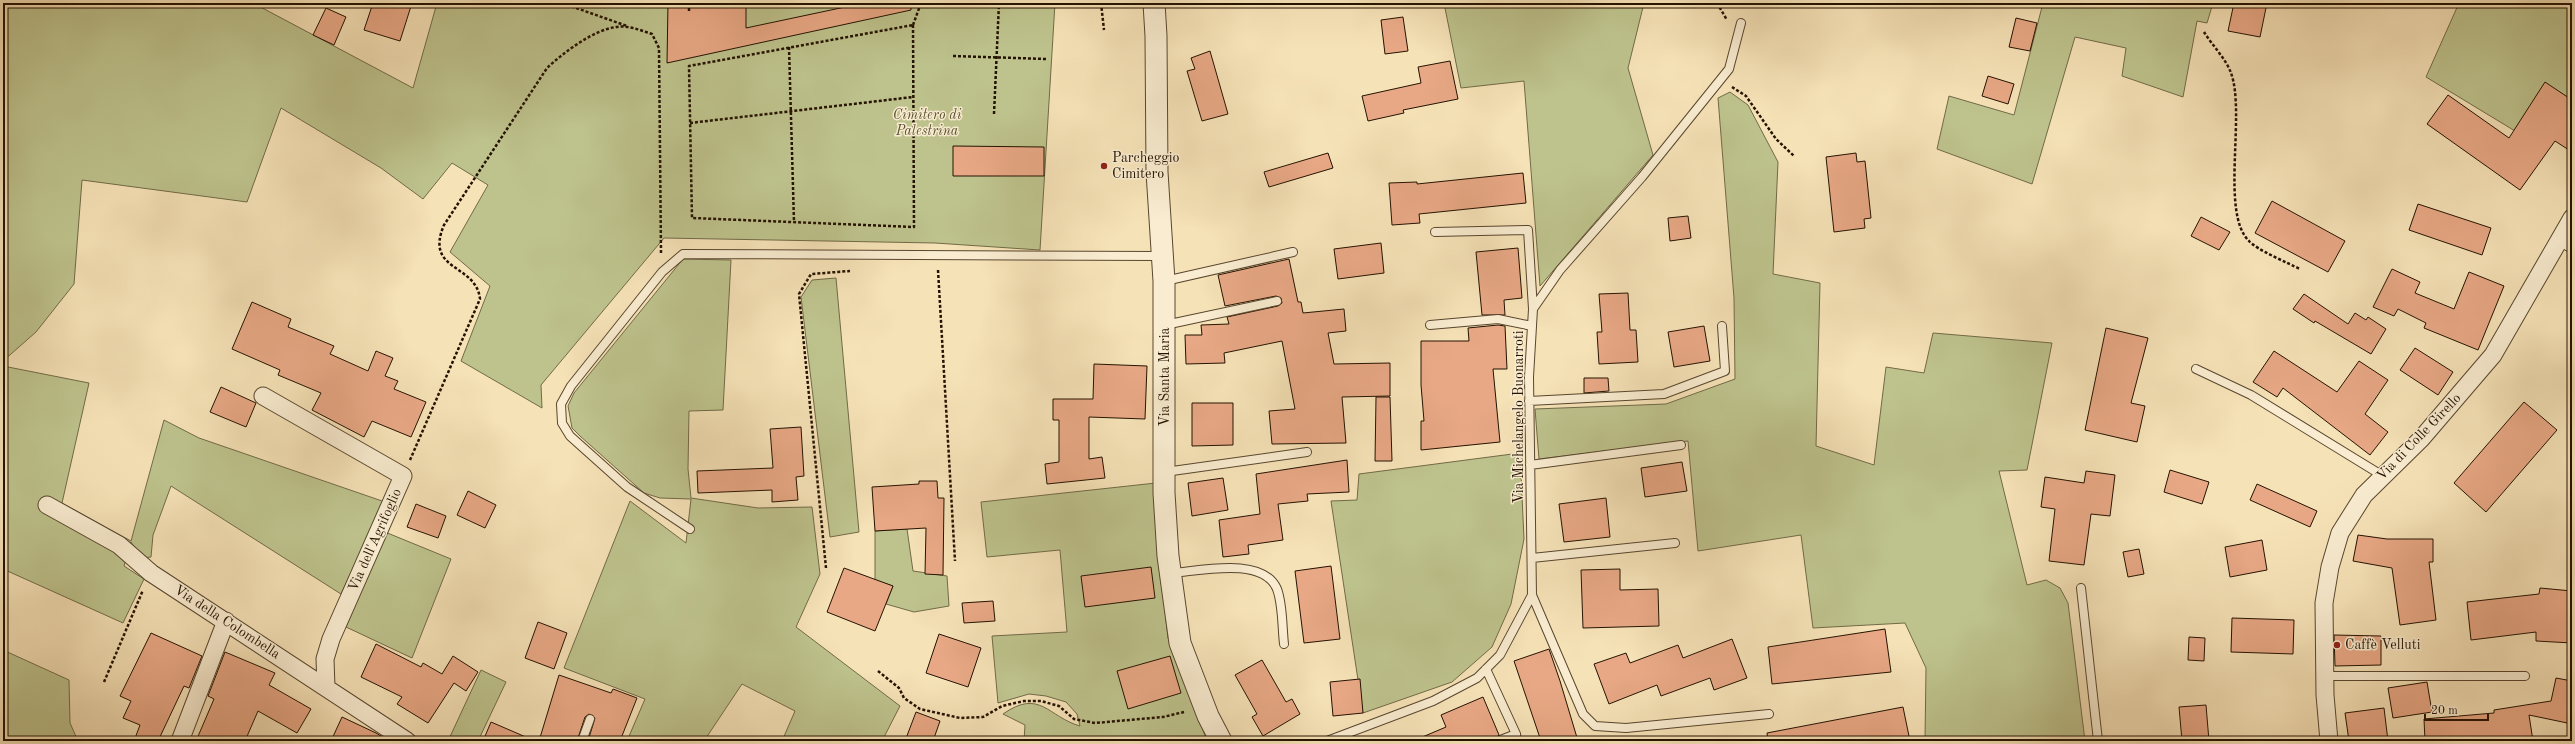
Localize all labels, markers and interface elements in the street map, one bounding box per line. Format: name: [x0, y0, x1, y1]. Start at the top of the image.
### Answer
park label: Cimitero di Palestrina: [893, 108, 962, 138]
place label: Parcheggio Cimitero: [1112, 151, 1180, 181]
marker: Parcheggio Cimitero: [1099, 161, 1109, 171]
street label: Via Santa Maria: [1158, 328, 1172, 426]
street label: Via Michelangelo Buonarroti: [1512, 330, 1526, 504]
street label: Via di Colle Girello: [2374, 391, 2464, 483]
street label: Via dell'Agrifoglio: [346, 486, 404, 593]
street label: Via della Colombella: [172, 583, 283, 661]
place label: Caffè Velluti: [2345, 638, 2421, 652]
marker: Caffè Velluti: [2332, 640, 2342, 650]
scale bar: [2425, 696, 2488, 722]
text: 20 m: [2431, 705, 2458, 717]

